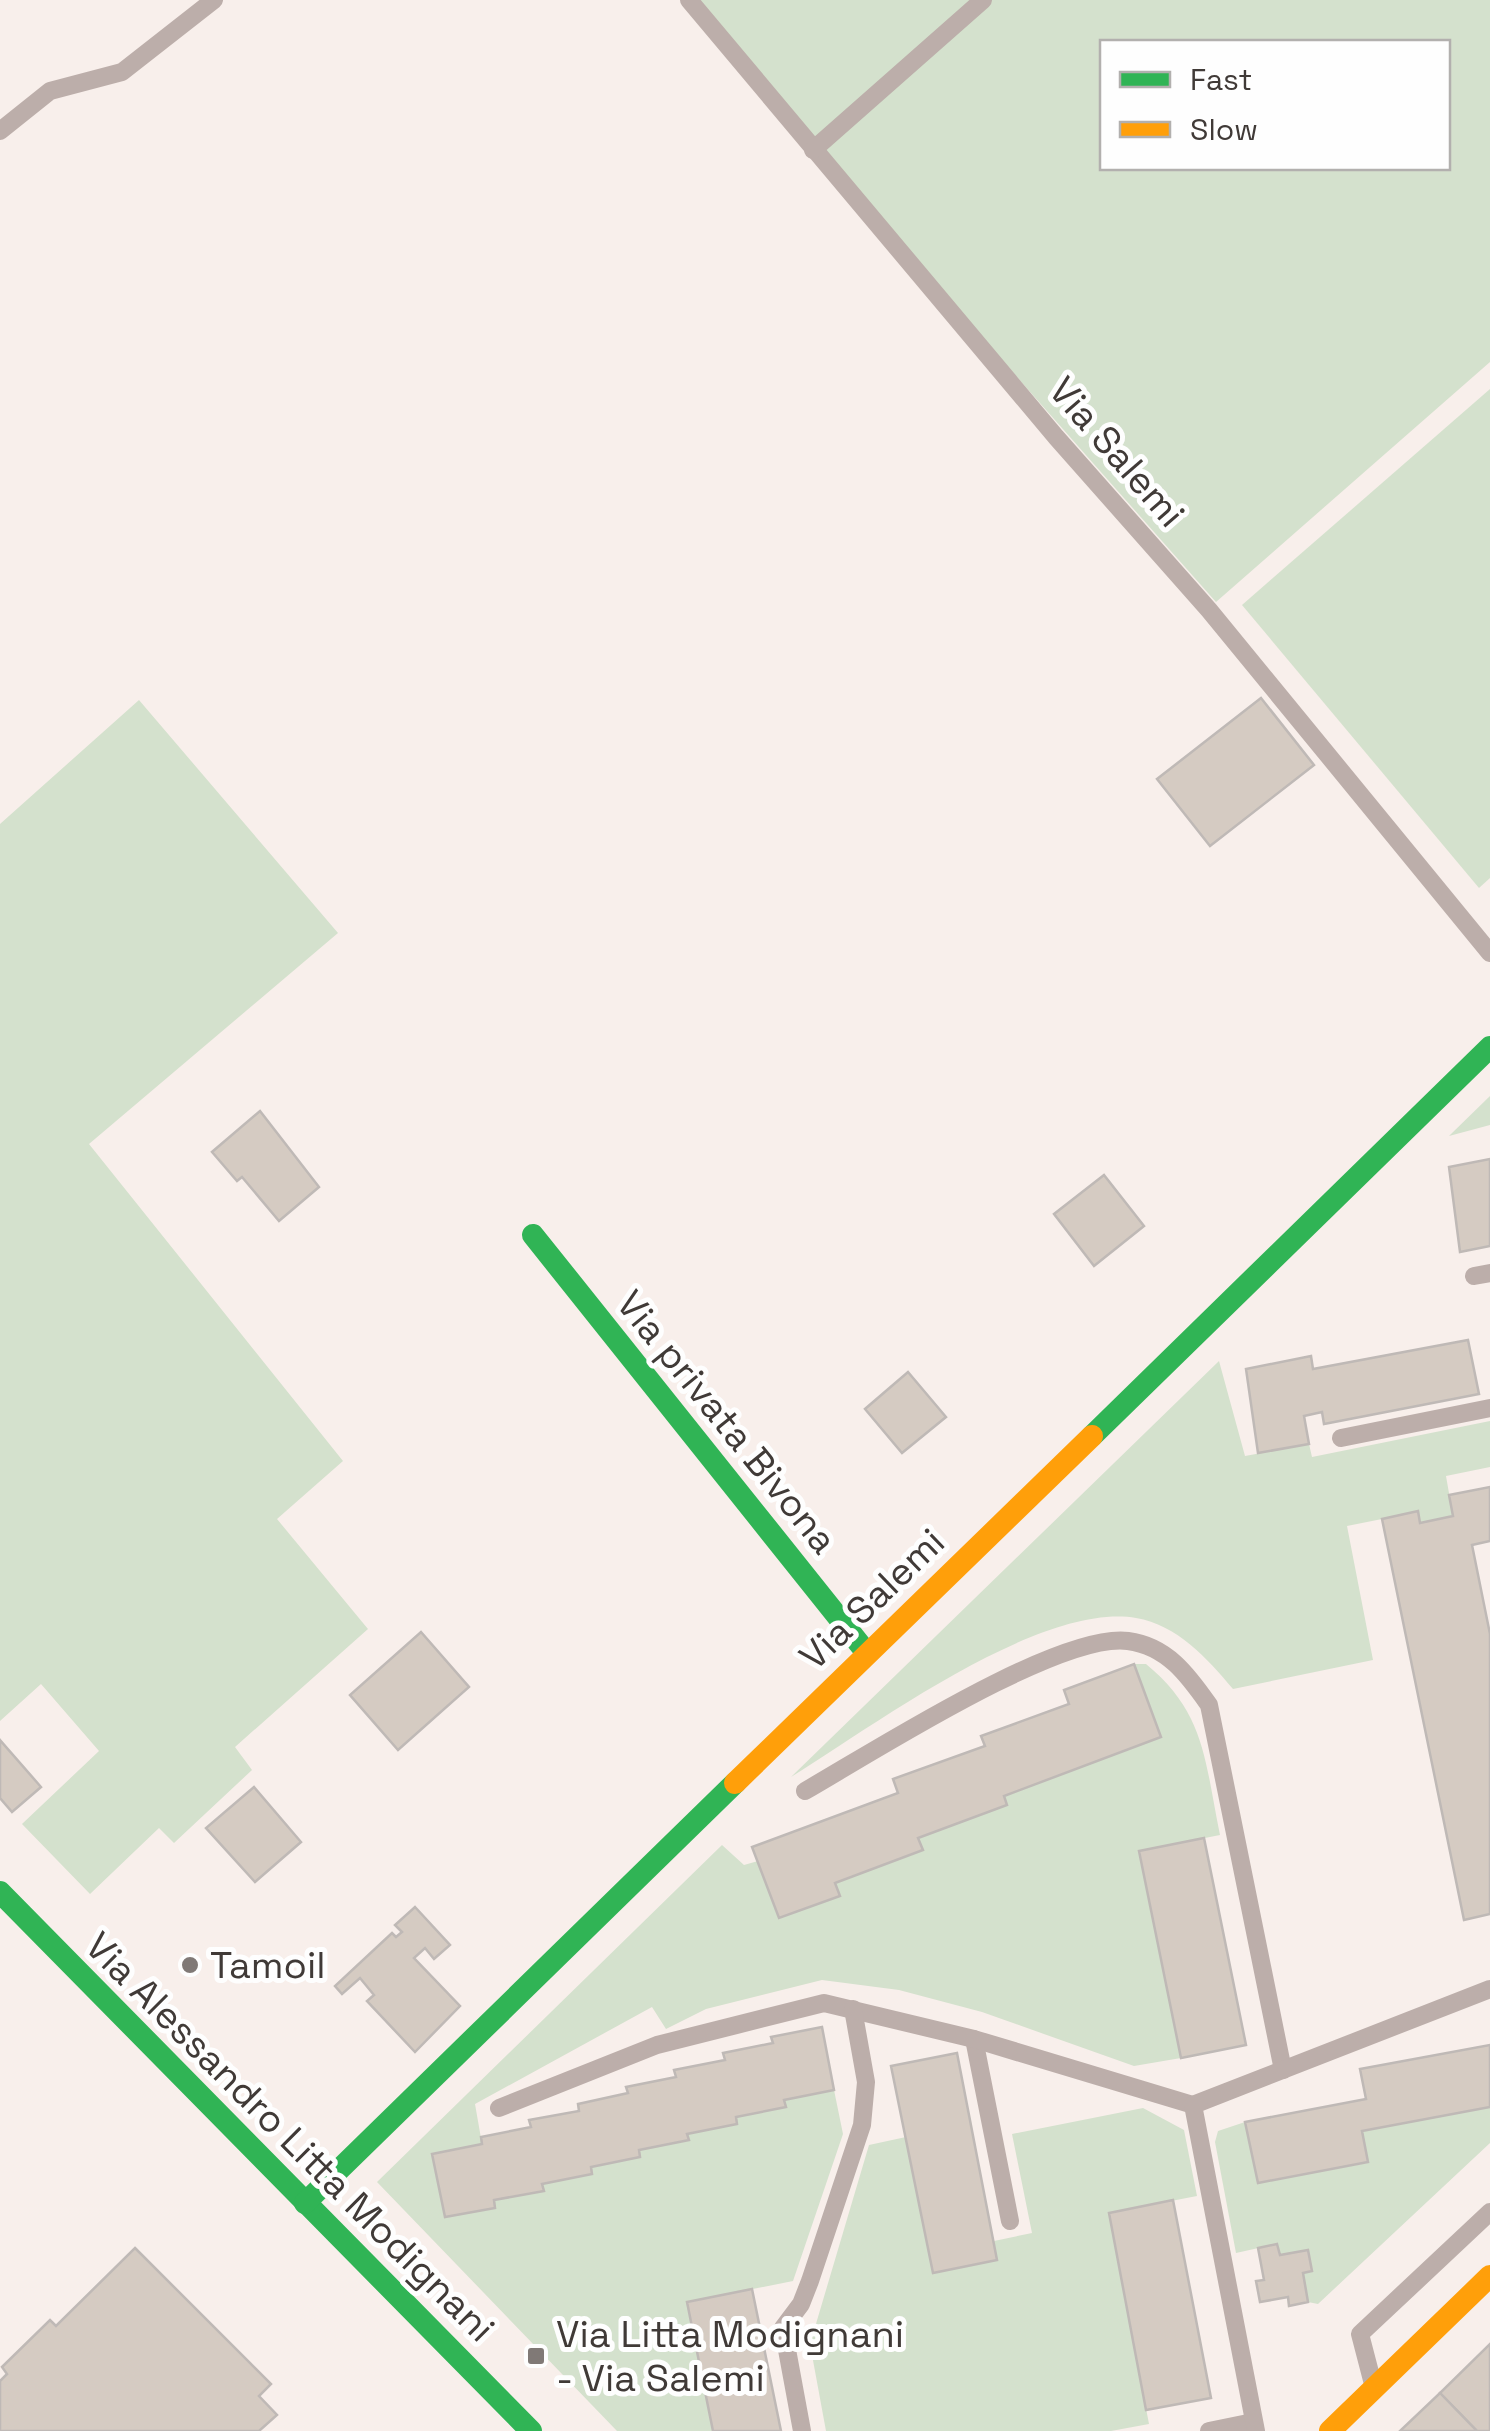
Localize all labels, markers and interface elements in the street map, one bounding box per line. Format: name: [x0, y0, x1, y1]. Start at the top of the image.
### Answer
legend: [1100, 40, 1450, 170]
text: Fast: [1190, 60, 1252, 99]
text: Slow: [1190, 110, 1258, 149]
street label: Via Salemi: [1039, 367, 1195, 537]
street label: Via privata Bivona: [606, 1281, 848, 1563]
street label: Via Salemi: [789, 1518, 955, 1680]
street label: Via Alessandro Litta Modignani: [75, 1922, 505, 2352]
place label: Tamoil: [210, 1941, 326, 1989]
marker: Tamoil: [179, 1954, 201, 1976]
place label: Via Litta Modignani - Via Salemi: [556, 2310, 904, 2402]
marker: Via Litta Modignani - Via Salemi: [525, 2345, 547, 2367]

